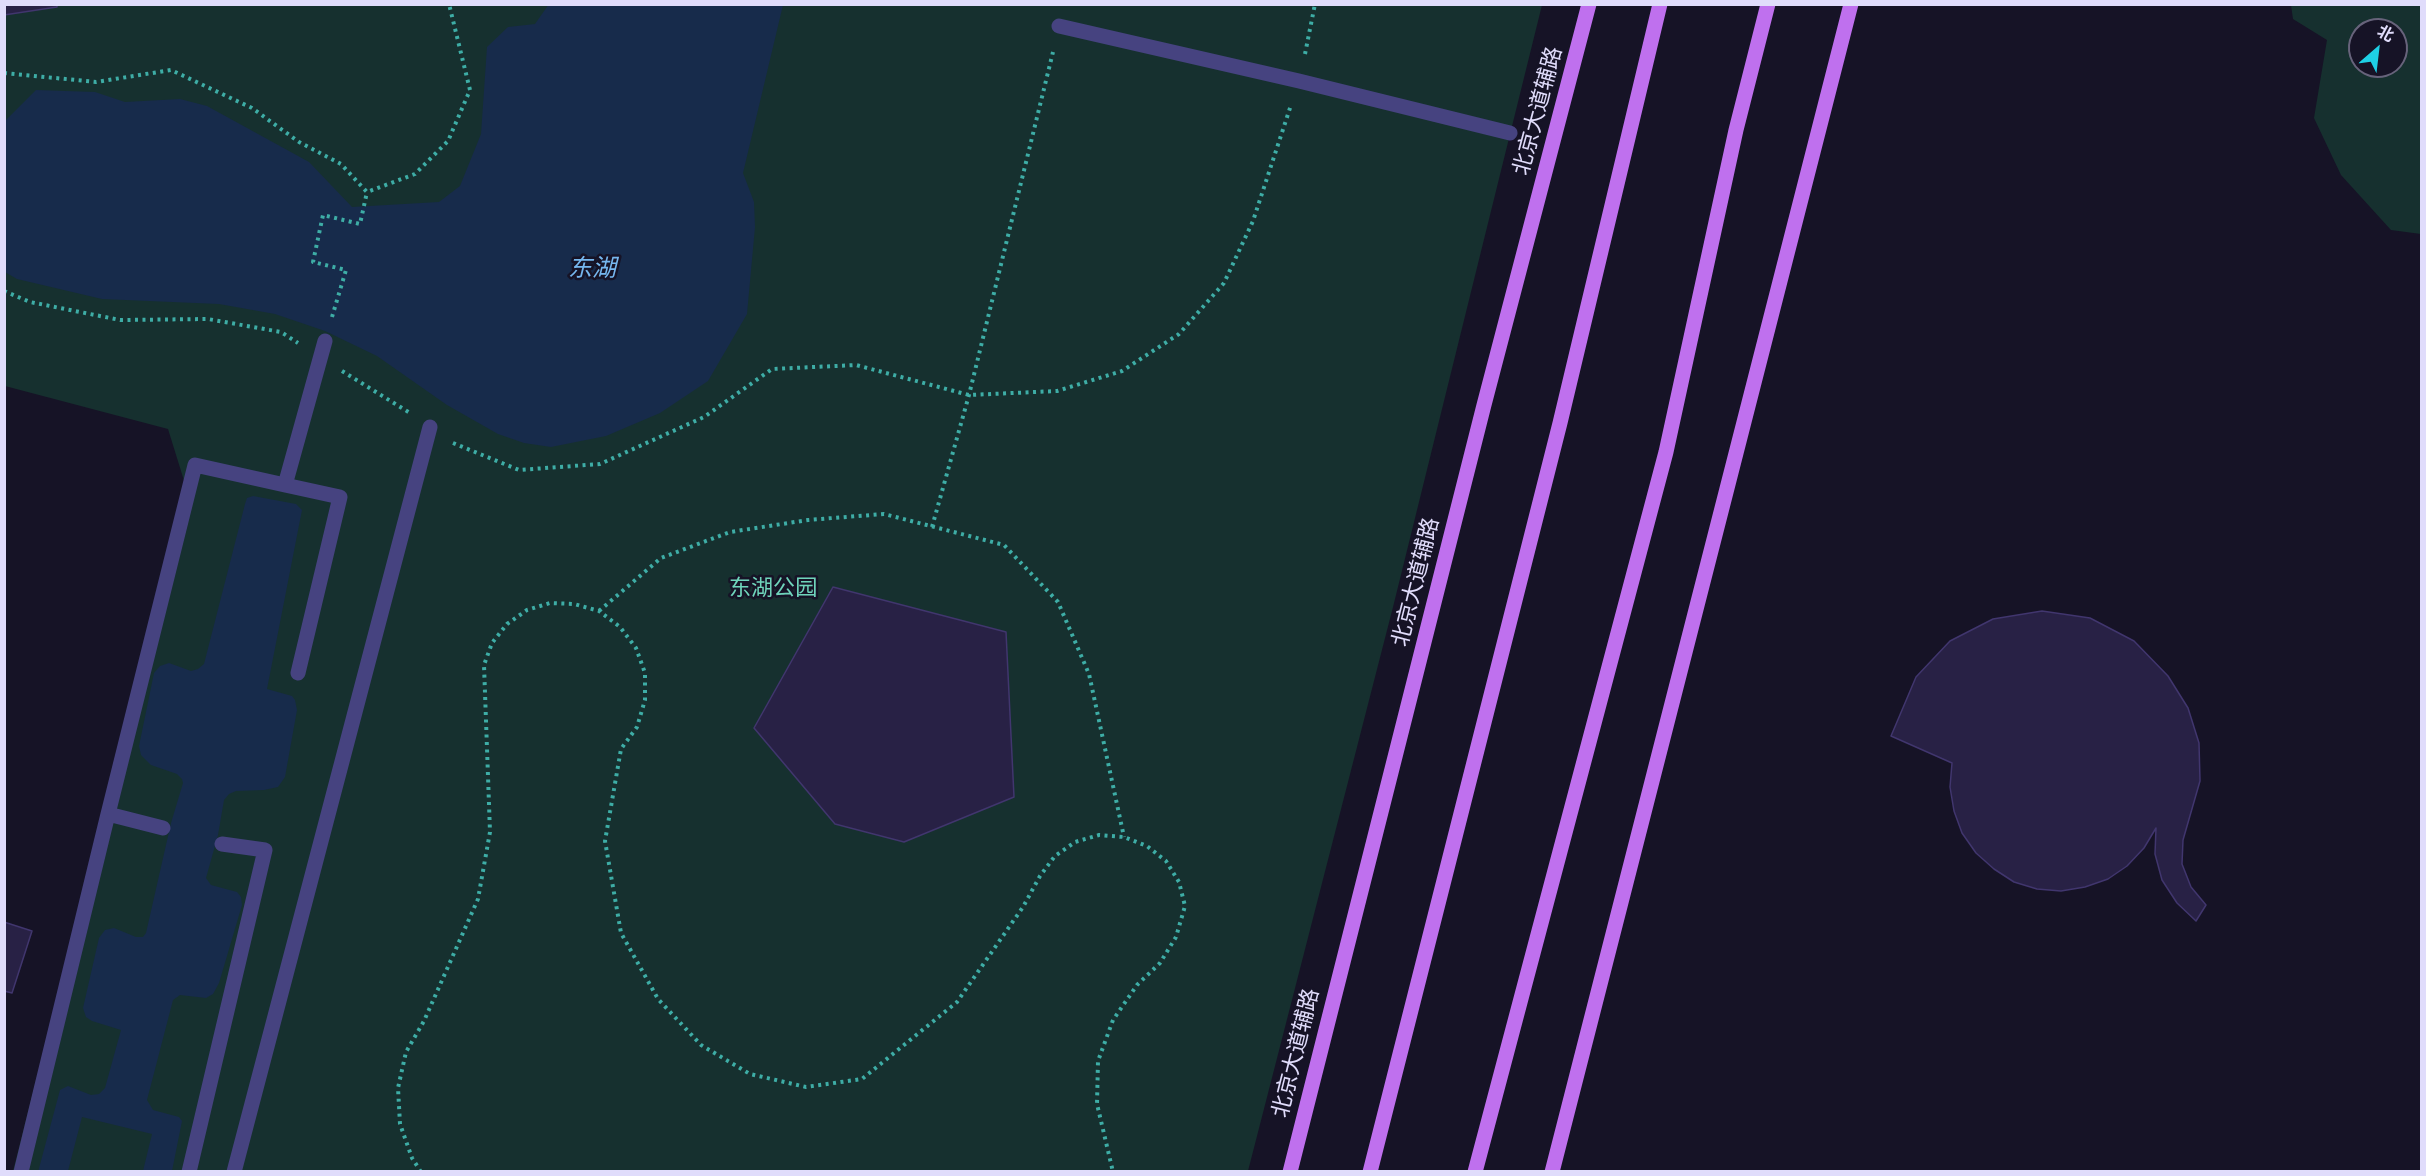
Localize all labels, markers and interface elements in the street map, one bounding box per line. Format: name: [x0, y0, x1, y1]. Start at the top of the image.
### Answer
north arrow: [2348, 18, 2408, 78]
text: 北: [2375, 23, 2396, 45]
street label: 北京大道辅路: [1508, 44, 1568, 178]
water label: 东湖: [568, 255, 616, 283]
street label: 北京大道辅路: [1387, 515, 1445, 649]
park label: 东湖公园: [729, 575, 817, 601]
street label: 北京大道辅路: [1267, 986, 1325, 1120]

